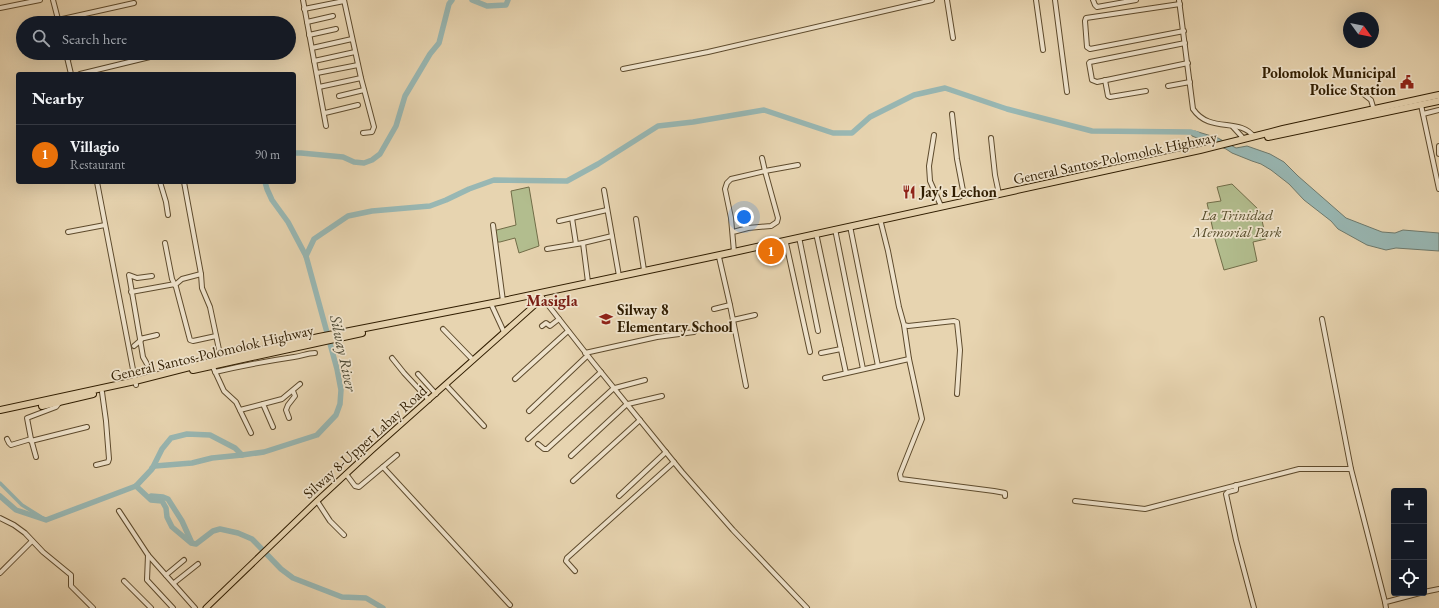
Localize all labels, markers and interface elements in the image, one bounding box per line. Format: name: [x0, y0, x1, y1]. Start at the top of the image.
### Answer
north arrow: [1343, 12, 1379, 48]
search box: [16, 16, 296, 60]
icon: search: [30, 27, 52, 49]
text: Search here: [62, 29, 127, 48]
place label: Polomolok Municipal Police Station: [1262, 63, 1397, 99]
public building icon: Polomolok Municipal Police Station: [1399, 74, 1415, 90]
text: Nearby: [32, 87, 84, 109]
street label: General Santos-Polomolok Highway: [1011, 127, 1219, 188]
text: Villagio: [70, 137, 119, 156]
text: 1: [42, 146, 48, 163]
text: 90 m: [255, 146, 280, 163]
text: Restaurant: [70, 156, 125, 173]
place label: Jay's Lechon: [918, 182, 997, 201]
restaurant icon: Jay's Lechon: [901, 184, 917, 200]
park label: La Trinidad Memorial Park: [1191, 205, 1282, 241]
your location: [734, 207, 754, 227]
pin: 1: [758, 236, 784, 266]
district label: Masigla: [526, 290, 579, 311]
place label: Silway 8 Elementary School: [617, 300, 734, 336]
school or university icon: Silway 8 Elementary School: [598, 311, 614, 327]
water label: Silway River: [325, 312, 362, 394]
street label: General Santos-Polomolok Highway: [109, 320, 316, 385]
street label: Silway 8-Upper Labay Road: [299, 381, 431, 502]
map controls: [1391, 488, 1427, 596]
button: +: [1391, 488, 1427, 524]
button: −: [1391, 524, 1427, 560]
button: locate: [1391, 560, 1427, 596]

